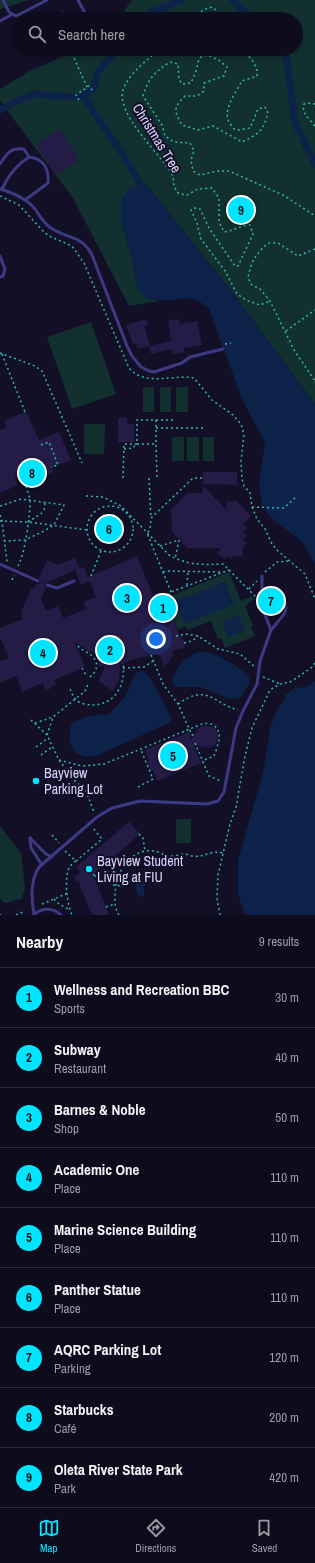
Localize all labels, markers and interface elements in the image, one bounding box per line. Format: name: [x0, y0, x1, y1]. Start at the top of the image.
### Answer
search box: [12, 12, 303, 56]
icon: search: [26, 23, 48, 45]
text: Search here: [58, 24, 125, 45]
street label: Christmas Tree: [129, 100, 185, 176]
pin: 9: [228, 195, 254, 225]
pin: 8: [19, 458, 45, 488]
pin: 6: [96, 514, 122, 544]
pin: 3: [114, 583, 140, 613]
pin: 7: [258, 586, 284, 616]
pin: 1: [150, 593, 176, 623]
your location: [146, 629, 166, 649]
pin: 2: [97, 635, 123, 665]
pin: 4: [30, 638, 56, 668]
pin: 5: [160, 741, 186, 771]
place label: Bayview Parking Lot: [44, 764, 103, 798]
marker: Bayview Parking Lot: [31, 776, 41, 786]
place label: Bayview Student Living at FIU: [97, 852, 183, 886]
marker: Bayview Student Living at FIU: [84, 864, 94, 874]
text: Nearby: [16, 930, 63, 953]
text: 9 results: [259, 933, 299, 950]
text: Wellness and Recreation BBC: [54, 979, 229, 1000]
text: 1: [26, 989, 32, 1006]
text: 30 m: [275, 989, 299, 1006]
text: Sports: [54, 1000, 85, 1017]
text: Subway: [54, 1039, 101, 1060]
text: 2: [26, 1049, 32, 1066]
text: 40 m: [275, 1049, 299, 1066]
text: Restaurant: [54, 1060, 106, 1077]
text: Barnes & Noble: [54, 1099, 146, 1120]
text: 3: [26, 1109, 32, 1126]
text: 50 m: [275, 1109, 299, 1126]
text: Shop: [54, 1120, 79, 1137]
text: Academic One: [54, 1159, 139, 1180]
text: 4: [26, 1169, 32, 1186]
text: 110 m: [270, 1169, 299, 1186]
text: Place: [54, 1180, 81, 1197]
text: Marine Science Building: [54, 1219, 196, 1240]
text: 5: [26, 1229, 32, 1246]
text: 110 m: [270, 1229, 299, 1246]
text: Place: [54, 1240, 81, 1257]
text: Panther Statue: [54, 1279, 141, 1300]
text: 6: [26, 1289, 32, 1306]
text: 110 m: [270, 1289, 299, 1306]
text: Place: [54, 1300, 81, 1317]
text: AQRC Parking Lot: [54, 1339, 161, 1360]
text: 7: [26, 1349, 32, 1366]
text: 120 m: [269, 1349, 299, 1366]
text: Parking: [54, 1360, 91, 1377]
text: Starbucks: [54, 1399, 113, 1420]
text: 8: [26, 1409, 32, 1426]
text: 200 m: [269, 1409, 299, 1426]
text: Café: [54, 1420, 77, 1437]
text: Oleta River State Park: [54, 1459, 183, 1480]
text: 9: [26, 1469, 32, 1486]
text: 420 m: [269, 1469, 299, 1486]
text: Park: [54, 1480, 76, 1497]
tab: Map: [38, 1517, 60, 1555]
tab: Directions: [135, 1517, 176, 1555]
tab: Saved: [252, 1517, 277, 1555]

